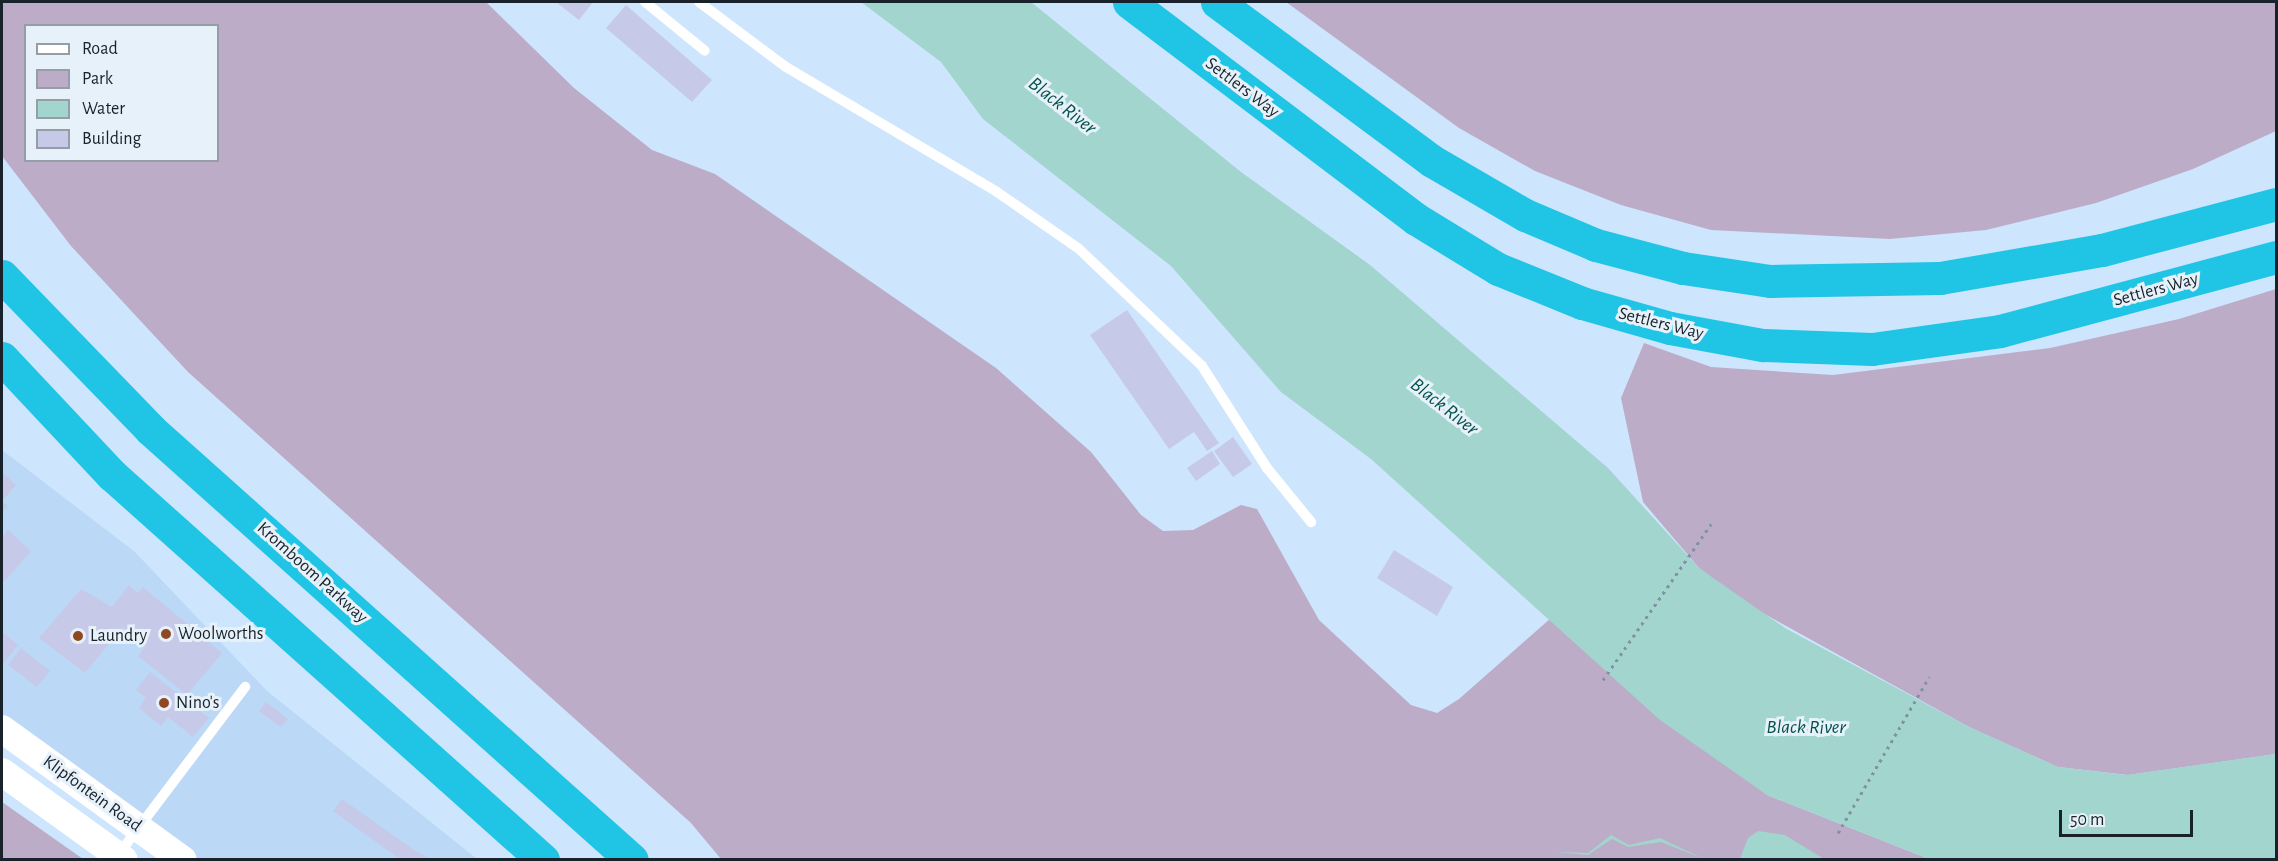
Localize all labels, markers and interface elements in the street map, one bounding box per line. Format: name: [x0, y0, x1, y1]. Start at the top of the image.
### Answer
legend: [24, 24, 219, 162]
text: Road: [82, 40, 118, 58]
street label: Settlers Way: [1201, 53, 1283, 123]
text: Park: [82, 70, 113, 88]
water label: Black River: [1023, 72, 1101, 140]
text: Water: [82, 100, 125, 118]
text: Building: [82, 130, 141, 148]
street label: Settlers Way: [2111, 268, 2201, 312]
street label: Settlers Way: [1616, 303, 1706, 345]
water label: Black River: [1405, 373, 1483, 441]
street label: Kromboom Parkway: [252, 518, 372, 628]
place label: Woolworths: [178, 623, 263, 645]
place label: Laundry: [90, 625, 147, 647]
marker: Woolworths: [159, 627, 173, 641]
marker: Laundry: [71, 629, 85, 643]
place label: Nino's: [176, 692, 219, 714]
marker: Nino's: [157, 696, 171, 710]
water label: Black River: [1766, 715, 1846, 739]
street label: Klipfontein Road: [38, 751, 146, 837]
scale bar: [2062, 798, 2196, 836]
text: 50 m: [2070, 811, 2104, 829]

